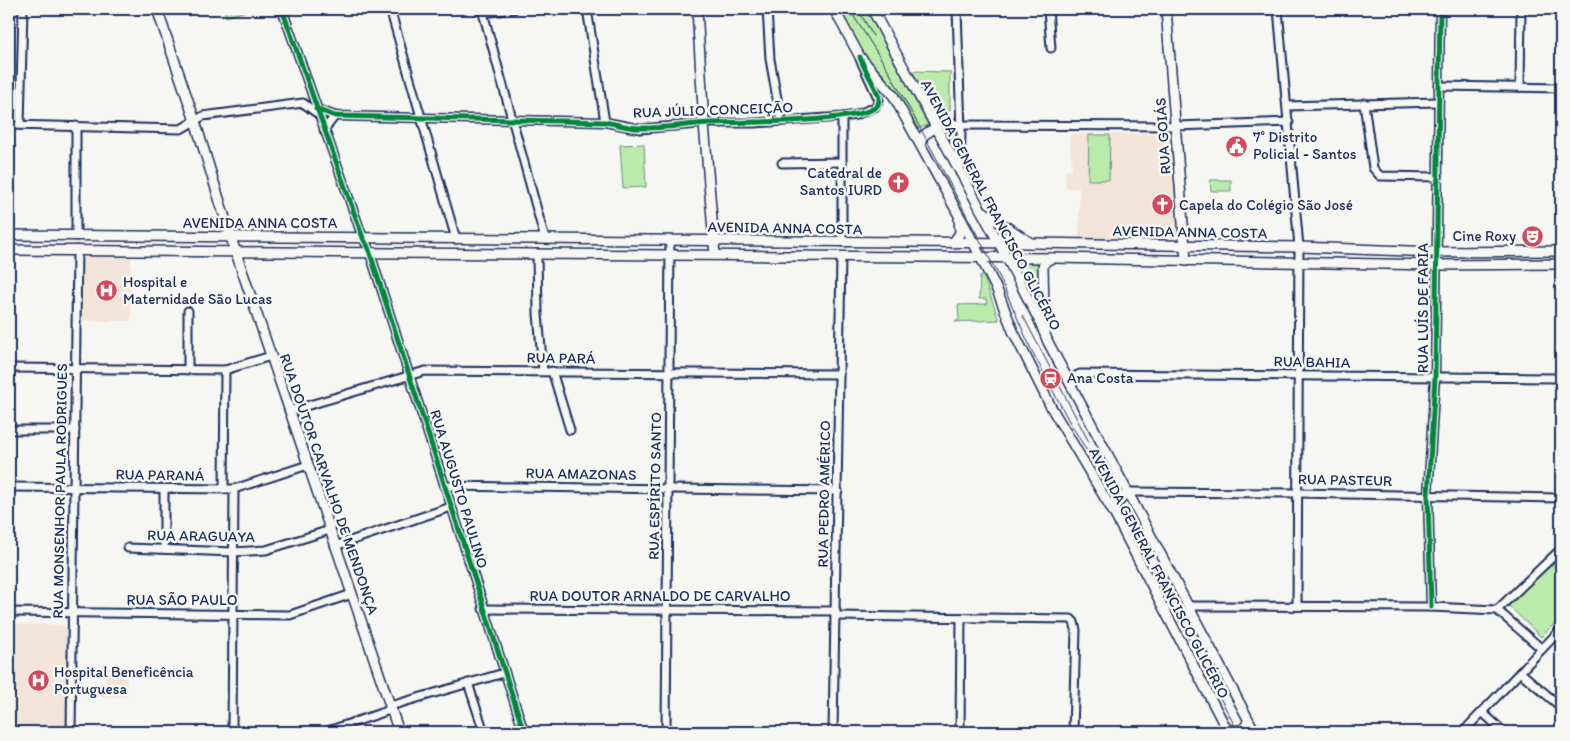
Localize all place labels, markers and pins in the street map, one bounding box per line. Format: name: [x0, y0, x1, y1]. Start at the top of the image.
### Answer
place label: 7° Distrito Policial - Santos: [1253, 128, 1357, 163]
public building icon: 7° Distrito Policial - Santos: [1225, 134, 1249, 158]
place label: Catedral de Santos IURD: [800, 164, 882, 199]
church icon: Catedral de Santos IURD: [886, 170, 910, 194]
church icon: Capela do Colégio São José: [1151, 193, 1175, 217]
place label: Capela do Colégio São José: [1179, 196, 1353, 214]
theatre icon: Cine Roxy: [1520, 224, 1544, 248]
place label: Cine Roxy: [1452, 227, 1516, 245]
place label: Hospital e Maternidade São Lucas: [123, 273, 272, 308]
hospital icon: Hospital e Maternidade São Lucas: [95, 279, 119, 303]
station icon: Ana Costa: [1039, 366, 1063, 390]
place label: Ana Costa: [1067, 369, 1134, 387]
place label: Hospital Beneficência Portuguesa: [54, 663, 194, 698]
hospital icon: Hospital Beneficência Portuguesa: [26, 669, 50, 693]

